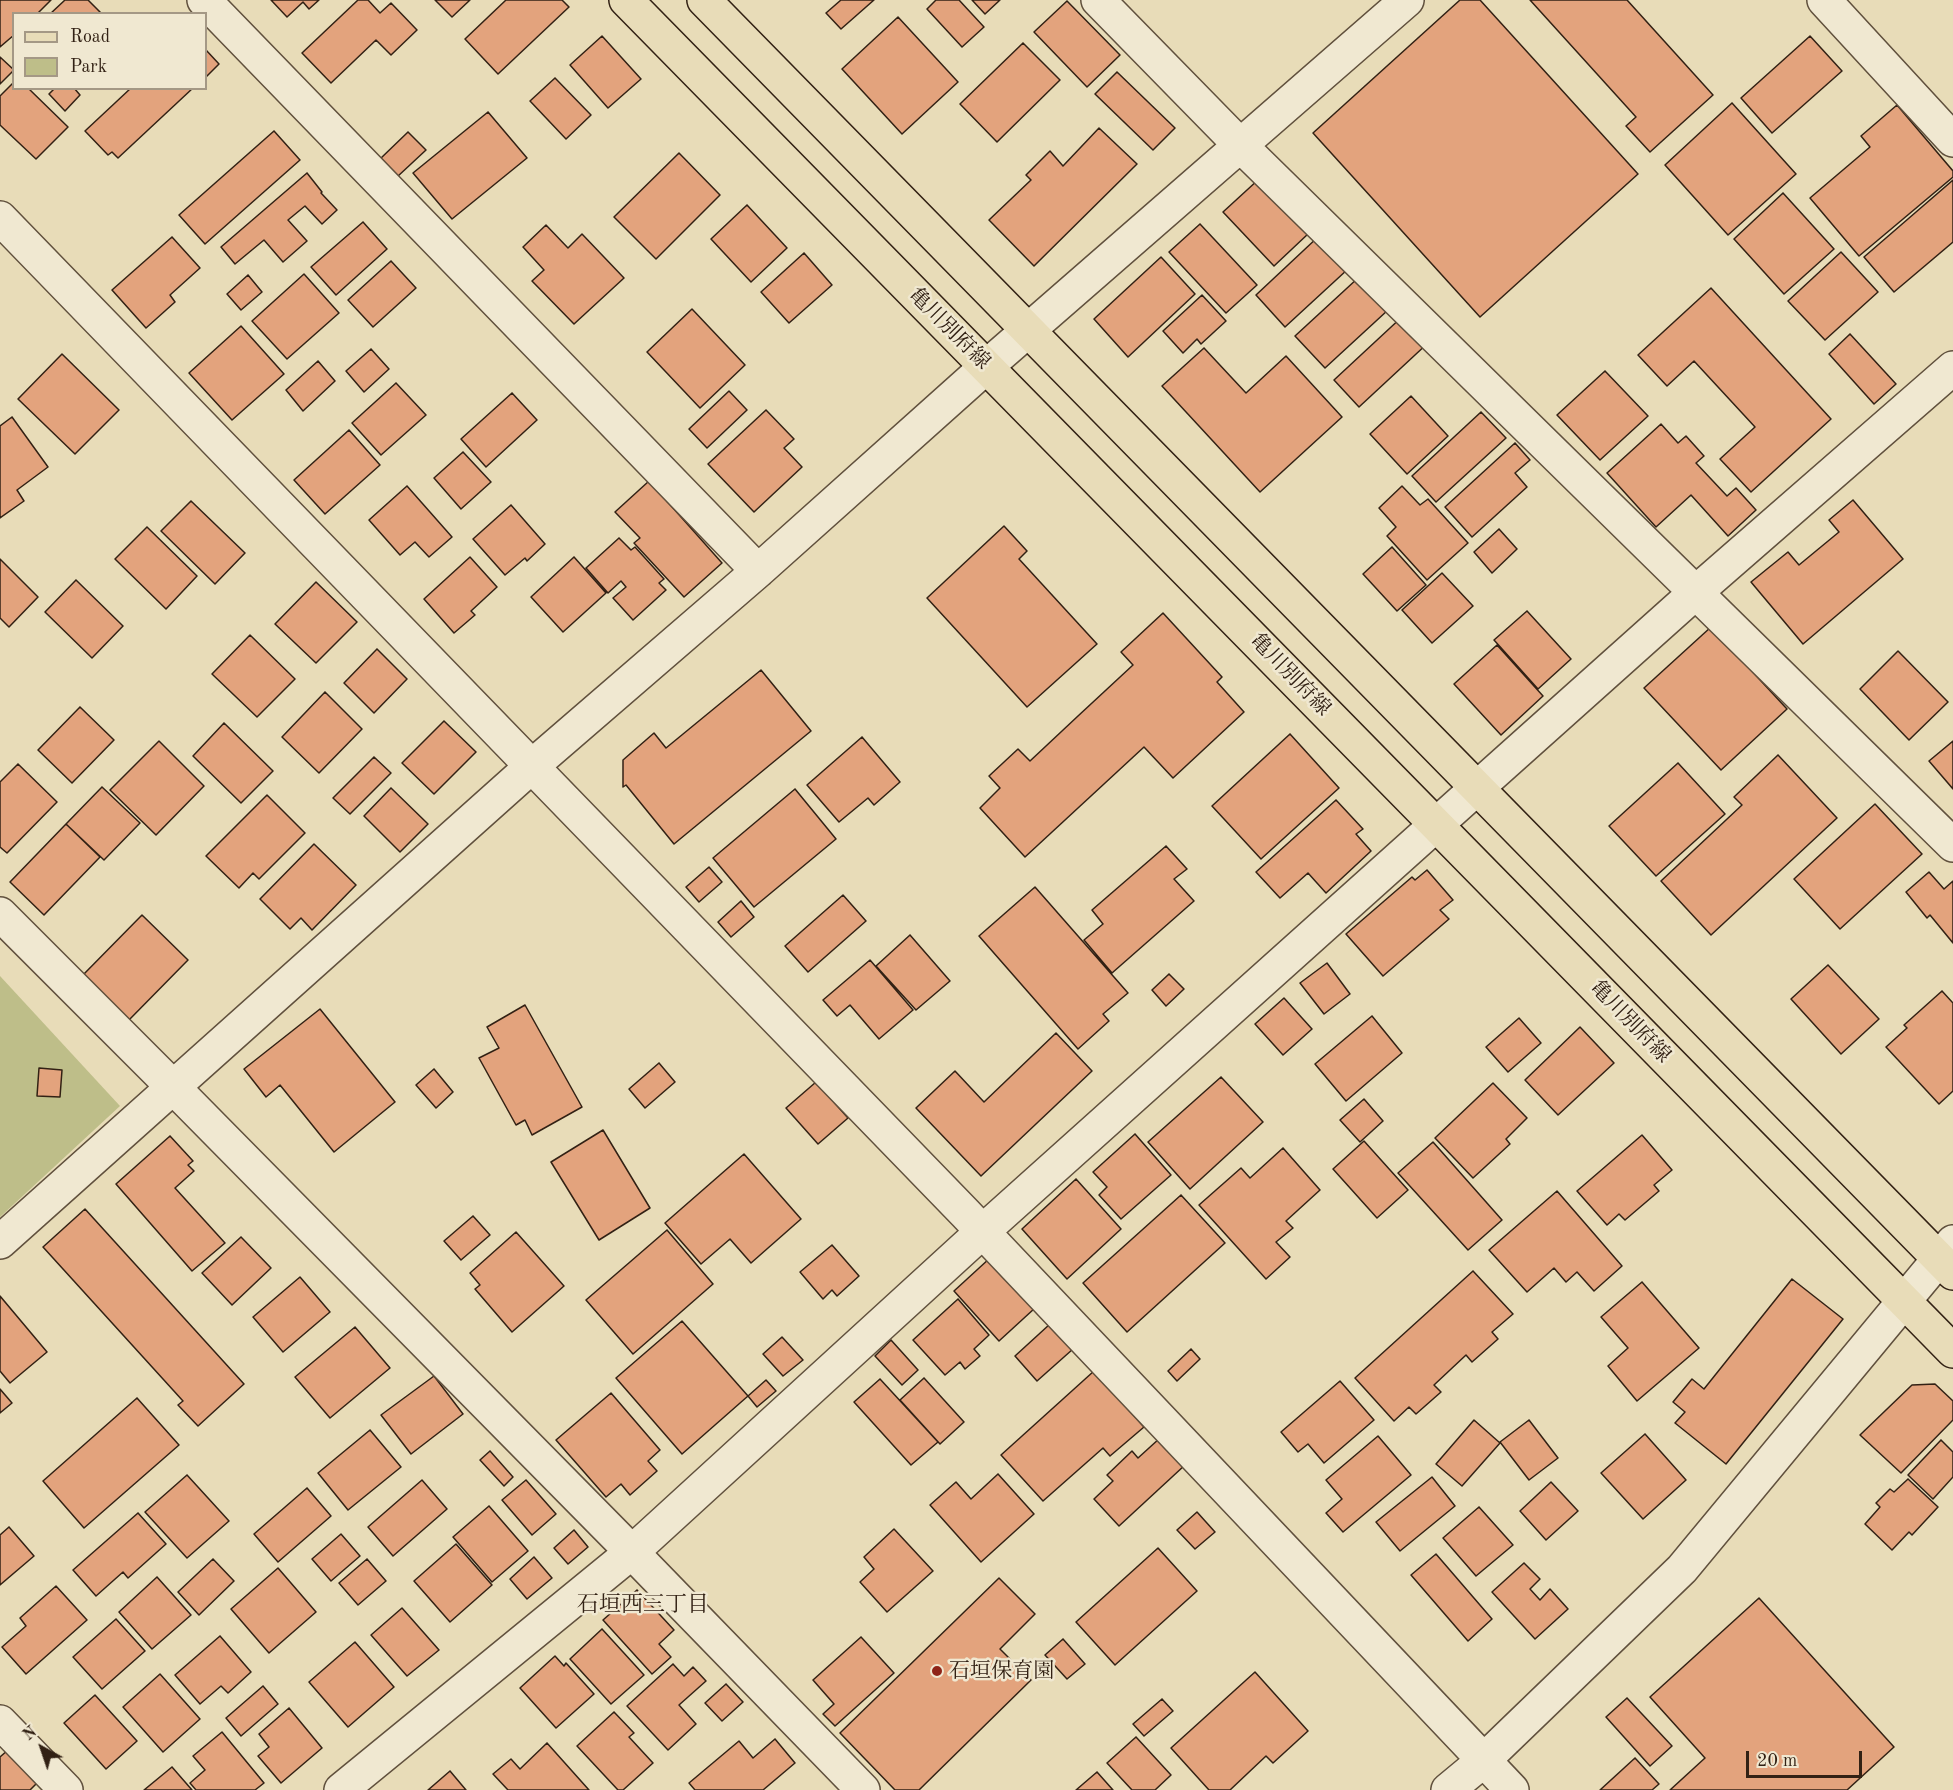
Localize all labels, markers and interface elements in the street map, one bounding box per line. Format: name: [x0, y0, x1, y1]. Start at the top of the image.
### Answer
legend: [12, 12, 207, 90]
text: Road: [70, 28, 110, 46]
text: Park: [70, 58, 107, 76]
street label: 亀川別府線: [903, 283, 995, 375]
street label: 亀川別府線: [1244, 628, 1336, 722]
street label: 亀川別府線: [1584, 975, 1676, 1069]
district label: 石垣西三丁目: [577, 1592, 709, 1618]
place label: 石垣保育園: [949, 1658, 1054, 1684]
marker: 石垣保育園: [930, 1664, 944, 1678]
north arrow: [12, 1718, 72, 1778]
text: N: [21, 1724, 40, 1744]
scale bar: [1749, 1739, 1864, 1777]
text: 20 m: [1757, 1752, 1797, 1770]

